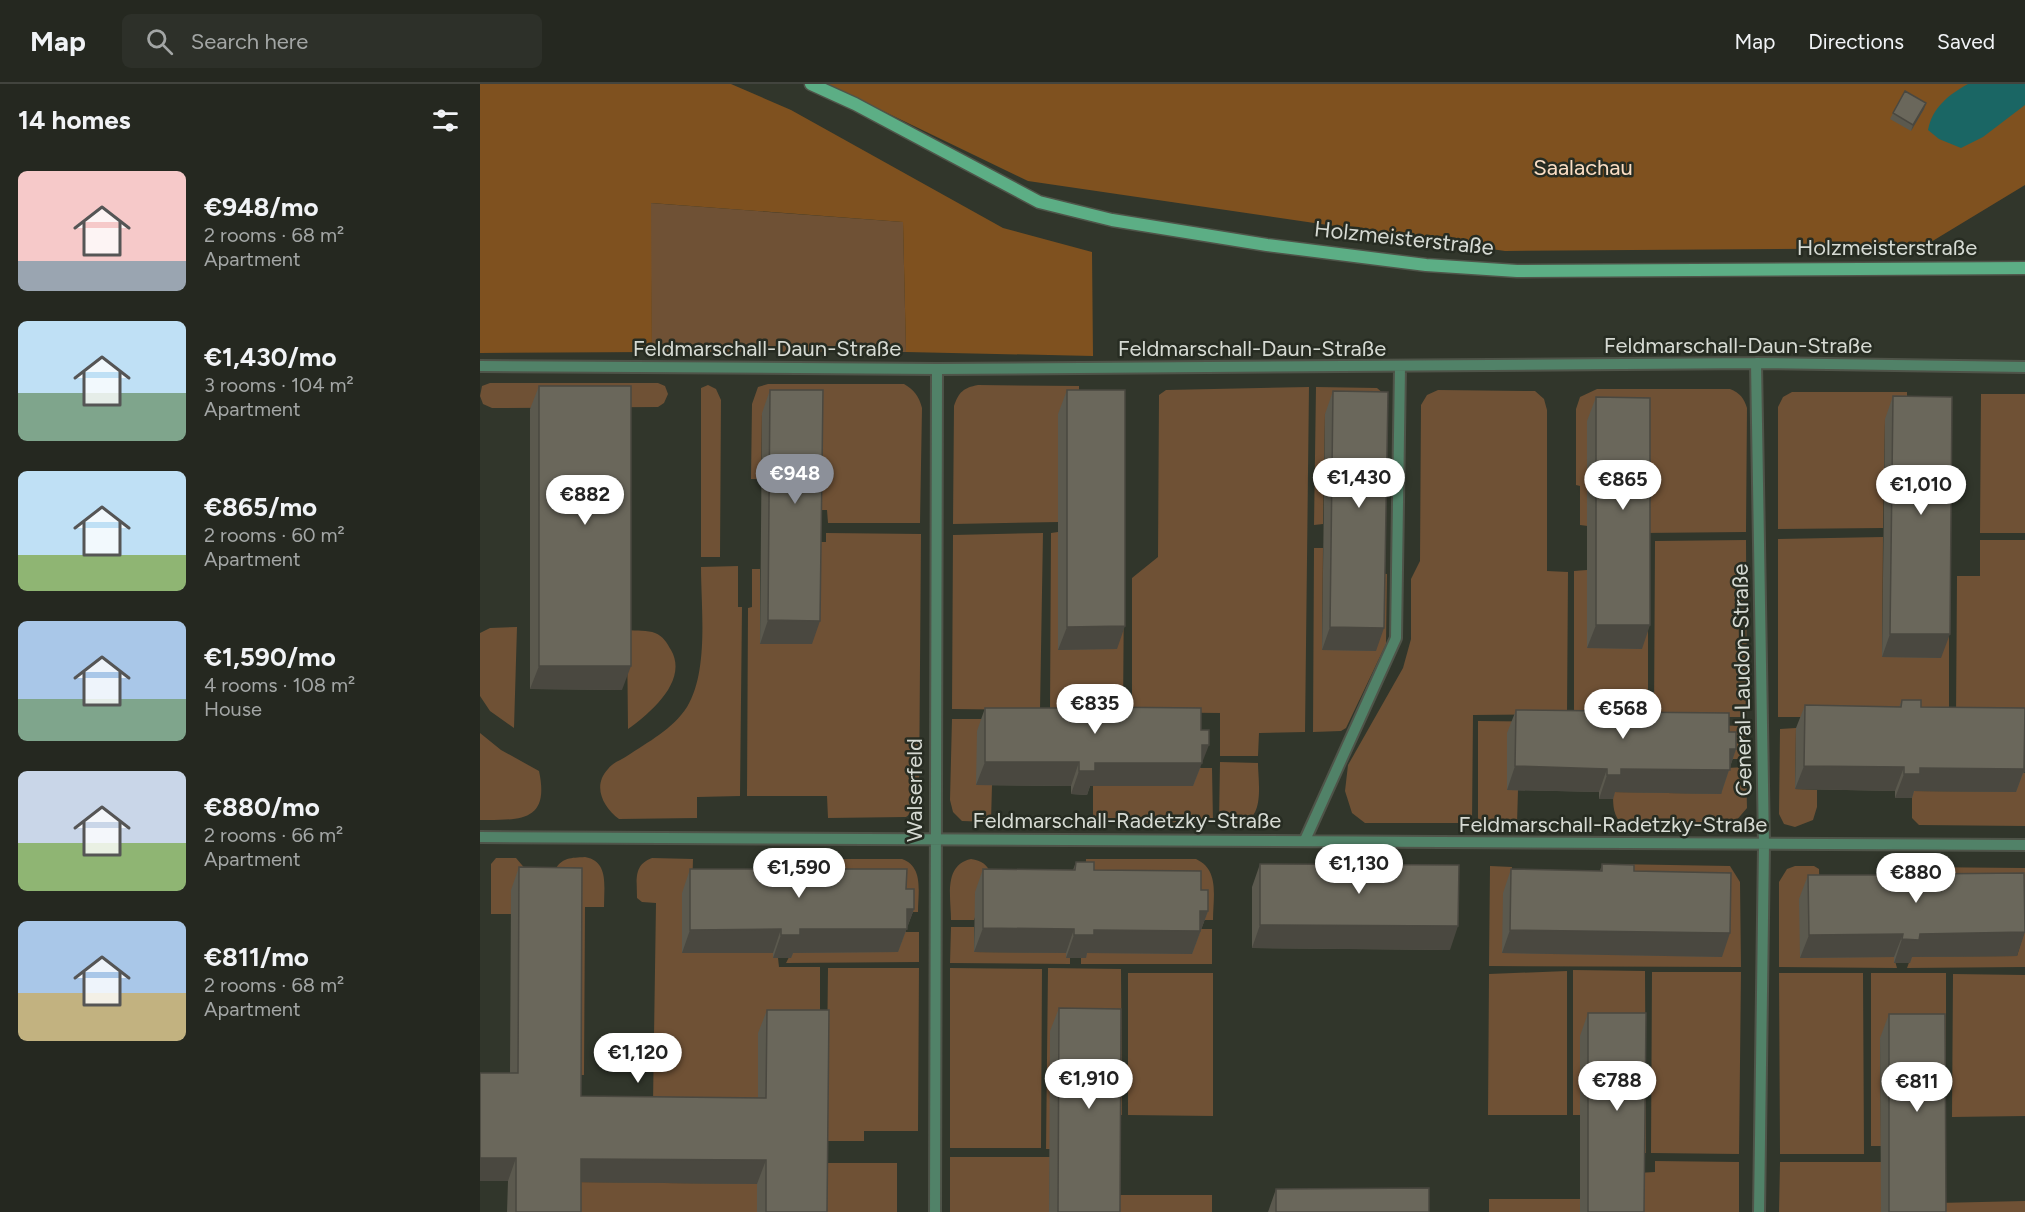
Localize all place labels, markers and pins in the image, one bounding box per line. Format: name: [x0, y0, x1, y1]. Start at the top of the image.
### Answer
pin: €948: [759, 454, 831, 505]
pin: €1,430: [1310, 458, 1408, 509]
pin: €865: [1587, 460, 1659, 511]
pin: €1,010: [1872, 465, 1970, 516]
pin: €882: [549, 475, 621, 526]
pin: €835: [1059, 684, 1131, 735]
pin: €568: [1587, 689, 1659, 740]
pin: €1,130: [1310, 844, 1408, 895]
pin: €1,590: [750, 848, 848, 899]
pin: €880: [1880, 853, 1952, 904]
pin: €1,120: [589, 1033, 687, 1084]
pin: €1,910: [1040, 1059, 1138, 1110]
pin: €788: [1581, 1061, 1653, 1112]
pin: €811: [1881, 1062, 1953, 1113]

